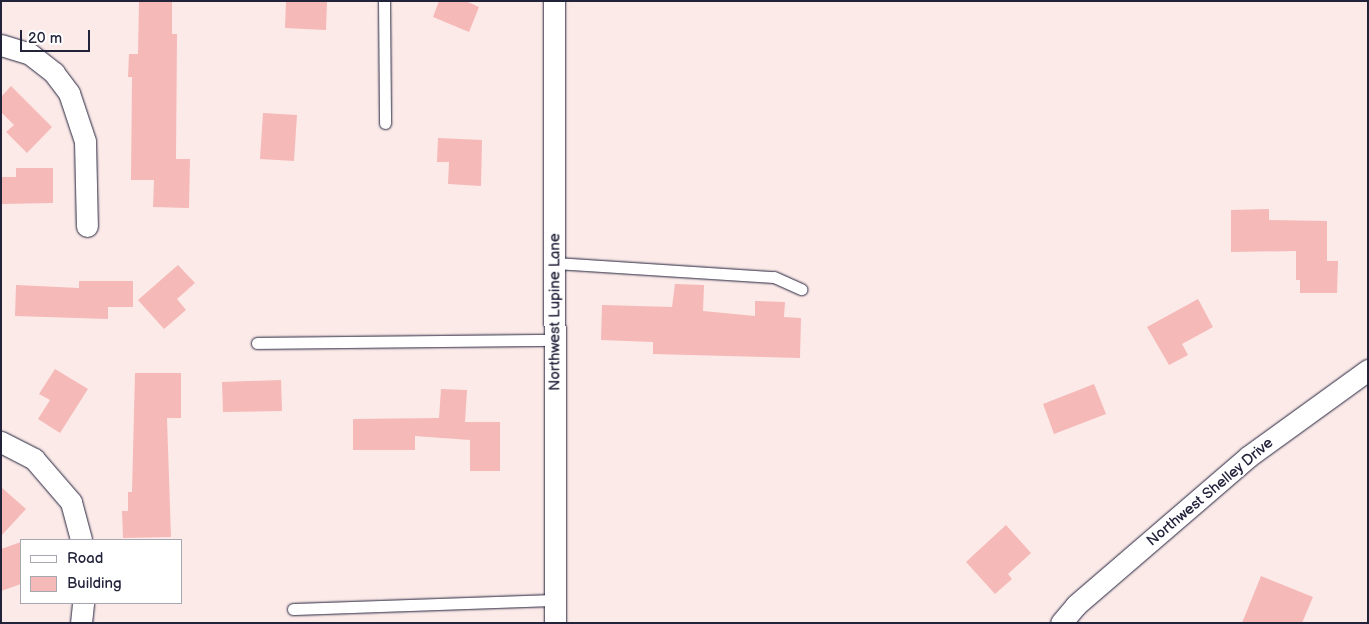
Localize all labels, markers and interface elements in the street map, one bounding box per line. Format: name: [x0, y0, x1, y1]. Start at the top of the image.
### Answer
scale bar: [22, 20, 92, 52]
text: 20 m: [28, 29, 62, 48]
street label: Northwest Lupine Lane: [546, 233, 564, 391]
street label: Northwest Shelley Drive: [1143, 433, 1277, 551]
legend: [20, 539, 182, 604]
text: Road: [67, 549, 103, 568]
text: Building: [67, 574, 122, 593]

